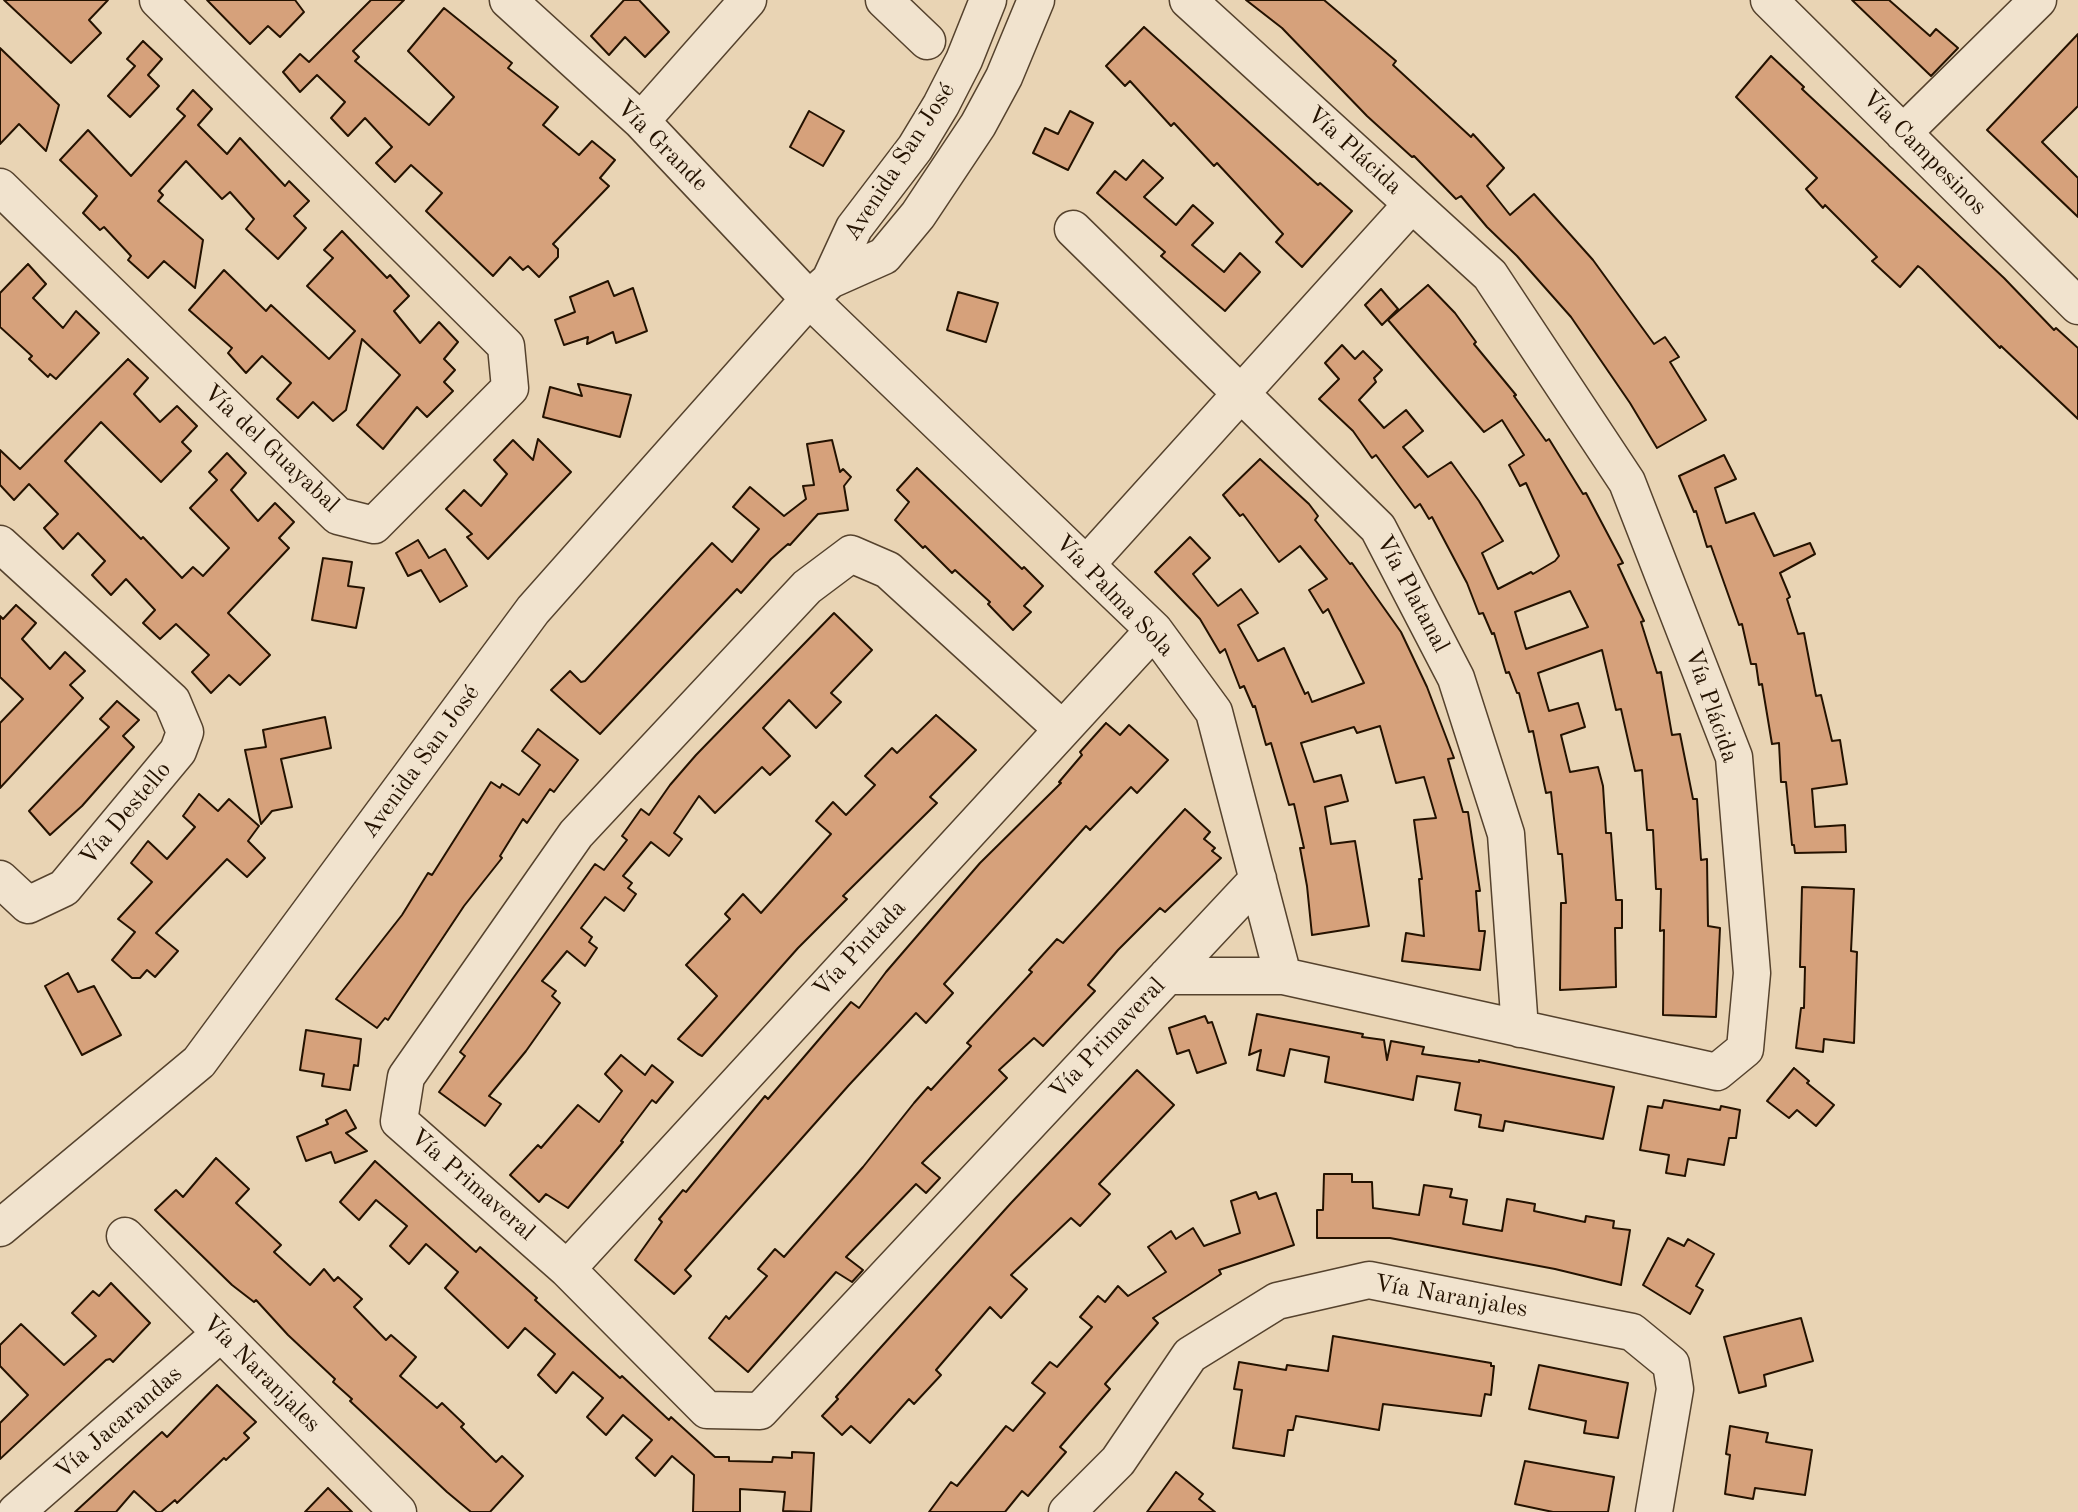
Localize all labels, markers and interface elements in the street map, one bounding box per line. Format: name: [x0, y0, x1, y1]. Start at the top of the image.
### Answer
street label: Avenida San José: [838, 78, 962, 246]
street label: Vía Campesinos: [1855, 84, 1993, 222]
street label: Vía Grande: [610, 94, 714, 198]
street label: Vía Plácida: [1300, 101, 1408, 201]
street label: Vía del Guayabal: [197, 379, 345, 519]
street label: Vía Palma Sola: [1048, 529, 1180, 663]
street label: Vía Platanal: [1369, 530, 1455, 658]
street label: Vía Plácida: [1678, 645, 1744, 767]
street label: Avenida San José: [356, 680, 486, 844]
street label: Vía Destello: [74, 756, 178, 872]
street label: Vía Pintada: [808, 894, 912, 1004]
street label: Vía Primaveral: [1044, 972, 1172, 1106]
street label: Vía Primaveral: [404, 1123, 540, 1247]
street label: Vía Naranjales: [1372, 1269, 1530, 1325]
street label: Vía Naranjales: [196, 1309, 326, 1439]
street label: Vía Jacarandas: [50, 1360, 188, 1486]

